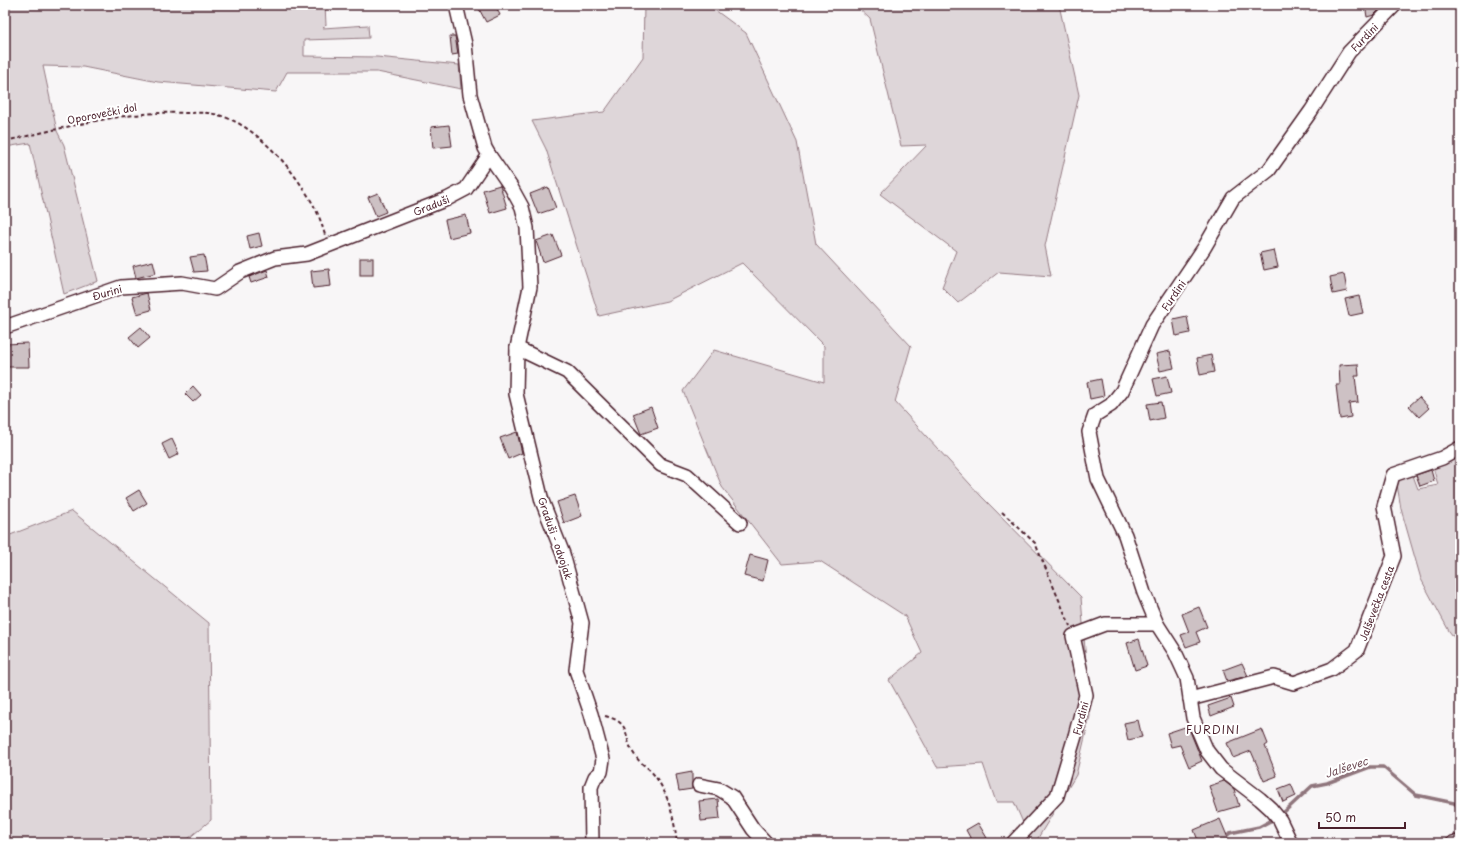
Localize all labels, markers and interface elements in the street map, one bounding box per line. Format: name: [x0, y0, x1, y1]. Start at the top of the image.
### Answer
street label: Furdini: [1347, 19, 1381, 54]
street label: Oporovečki dol: [66, 99, 138, 127]
street label: Graduši: [411, 191, 452, 219]
street label: Furdini: [1157, 277, 1189, 313]
street label: Đurini: [90, 281, 124, 303]
street label: Graduši - odvojak: [535, 495, 577, 581]
street label: Jalševečka cesta: [1355, 562, 1398, 643]
street label: Furdini: [1068, 699, 1092, 736]
district label: FURDINI: [1186, 721, 1240, 738]
water label: Jalševec: [1322, 752, 1371, 782]
scale bar: [1319, 804, 1405, 830]
text: 50 m: [1325, 808, 1356, 826]

